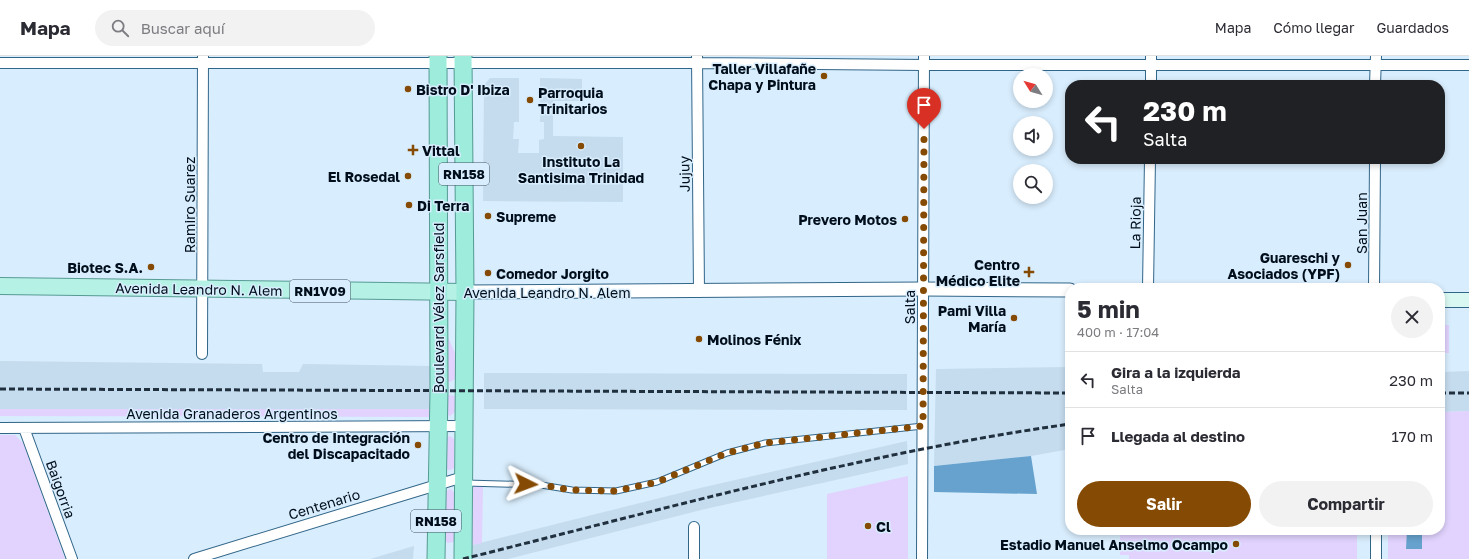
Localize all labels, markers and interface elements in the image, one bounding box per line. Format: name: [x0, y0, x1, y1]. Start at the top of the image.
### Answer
search box: [95, 10, 375, 46]
text: Mapa: [20, 16, 71, 39]
icon: search: [109, 17, 131, 39]
text: Buscar aquí: [141, 19, 225, 37]
text: Mapa: [1215, 19, 1251, 36]
text: Cómo llegar: [1273, 19, 1354, 36]
text: Guardados: [1376, 19, 1449, 36]
place label: Taller Villafañe Chapa y Pintura: [708, 60, 816, 93]
north arrow: [1013, 68, 1053, 108]
map controls: [1013, 68, 1053, 204]
marker: Taller Villafañe Chapa y Pintura: [819, 71, 829, 81]
place label: Bistro D' Ibiza: [416, 81, 510, 98]
marker: Bistro D' Ibiza: [403, 84, 413, 94]
place label: Parroquia Trinitarios: [538, 84, 608, 117]
pin: [907, 88, 941, 129]
icon: arrive: [913, 94, 935, 116]
text: 230 m: [1143, 94, 1227, 127]
marker: Parroquia Trinitarios: [525, 95, 535, 105]
icon: left: [1077, 96, 1129, 148]
button: sound: [1013, 116, 1053, 156]
text: Salta: [1143, 128, 1187, 150]
marker: Instituto La Santisima Trinidad: [576, 141, 586, 151]
place label: Vittal: [422, 142, 460, 159]
marker: Vittal: [407, 144, 419, 156]
place label: Instituto La Santisima Trinidad: [518, 153, 644, 186]
street label: Jujuy: [675, 156, 693, 192]
street label: Ramiro Suarez: [181, 157, 198, 253]
road number: RN158: [439, 163, 489, 185]
button: search: [1013, 164, 1053, 204]
place label: El Rosedal: [328, 168, 400, 185]
marker: El Rosedal: [403, 171, 413, 181]
street label: San Juan: [1353, 192, 1370, 254]
street label: La Rioja: [1126, 196, 1144, 250]
place label: Di Terra: [417, 197, 469, 214]
marker: Di Terra: [404, 200, 414, 210]
place label: Supreme: [496, 208, 556, 225]
marker: Supreme: [483, 211, 493, 221]
place label: Prevero Motos: [798, 211, 897, 228]
marker: Prevero Motos: [900, 214, 910, 224]
street label: Boulevard Vélez Sarsfield: [430, 223, 447, 393]
place label: Guareschi y Asociados (YPF): [1227, 249, 1341, 282]
place label: Centro Médico Elite: [936, 256, 1020, 289]
place label: Biotec S.A.: [67, 259, 143, 276]
marker: Guareschi y Asociados (YPF): [1343, 260, 1353, 270]
marker: Biotec S.A.: [146, 262, 156, 272]
place label: Comedor Jorgito: [496, 265, 609, 282]
marker: Centro Médico Elite: [1023, 266, 1035, 278]
marker: Comedor Jorgito: [483, 268, 493, 278]
street label: Avenida Leandro N. Alem: [115, 279, 283, 299]
road number: RN1V09: [290, 280, 350, 302]
street label: Avenida Leandro N. Alem: [463, 284, 631, 301]
street label: Salta: [901, 290, 918, 324]
text: 5 min: [1077, 294, 1140, 323]
button: close: [1391, 296, 1433, 338]
place label: Pami Villa María: [938, 302, 1006, 335]
marker: Pami Villa María: [1009, 313, 1019, 323]
text: 400 m · 17:04: [1077, 324, 1159, 340]
place label: Molinos Fénix: [707, 331, 801, 348]
marker: Molinos Fénix: [694, 334, 704, 344]
text: Gira a la izquierda: [1111, 363, 1241, 381]
icon: left: [1077, 369, 1099, 391]
text: 230 m: [1389, 371, 1433, 389]
text: Salta: [1111, 381, 1143, 397]
street label: Avenida Granaderos Argentinos: [126, 405, 338, 422]
icon: arrive: [1077, 425, 1099, 447]
text: Llegada al destino: [1111, 427, 1245, 445]
text: 170 m: [1391, 427, 1433, 445]
place label: Centro de Integración del Discapacitado: [262, 429, 410, 462]
marker: Centro de Integración del Discapacitado: [413, 440, 423, 450]
street label: Baigorria: [43, 458, 79, 520]
position arrow: [505, 463, 547, 505]
button: Salir: [1077, 481, 1251, 527]
button: Compartir: [1259, 481, 1433, 527]
street label: Centenario: [286, 485, 362, 523]
road number: RN158: [411, 510, 461, 532]
place label: Cl: [876, 518, 891, 535]
marker: Cl: [863, 521, 873, 531]
place label: Estadio Manuel Anselmo Ocampo: [1000, 536, 1228, 553]
marker: Estadio Manuel Anselmo Ocampo: [1231, 539, 1241, 549]

